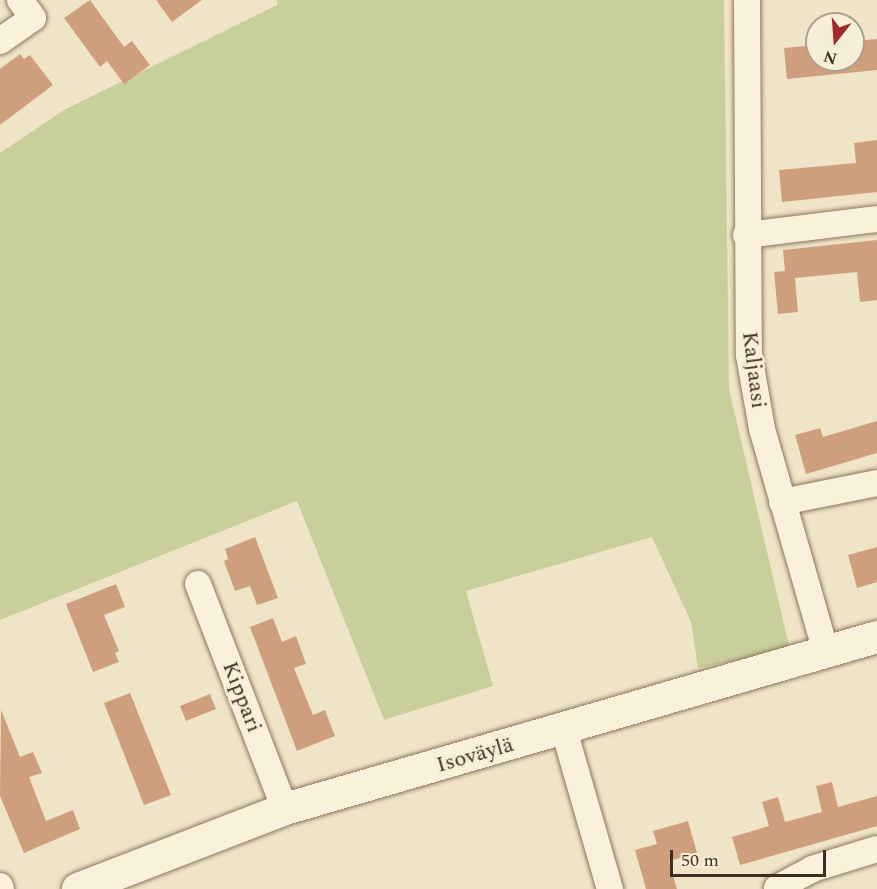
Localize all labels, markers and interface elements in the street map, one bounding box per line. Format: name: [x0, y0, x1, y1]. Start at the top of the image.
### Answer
north arrow: [805, 12, 865, 72]
text: N: [821, 44, 840, 71]
street label: Kaljaasi: [736, 330, 772, 410]
street label: Kippari: [216, 658, 268, 736]
street label: Isoväylä: [433, 731, 517, 779]
scale bar: [673, 838, 829, 876]
text: 50 m: [681, 847, 719, 874]

